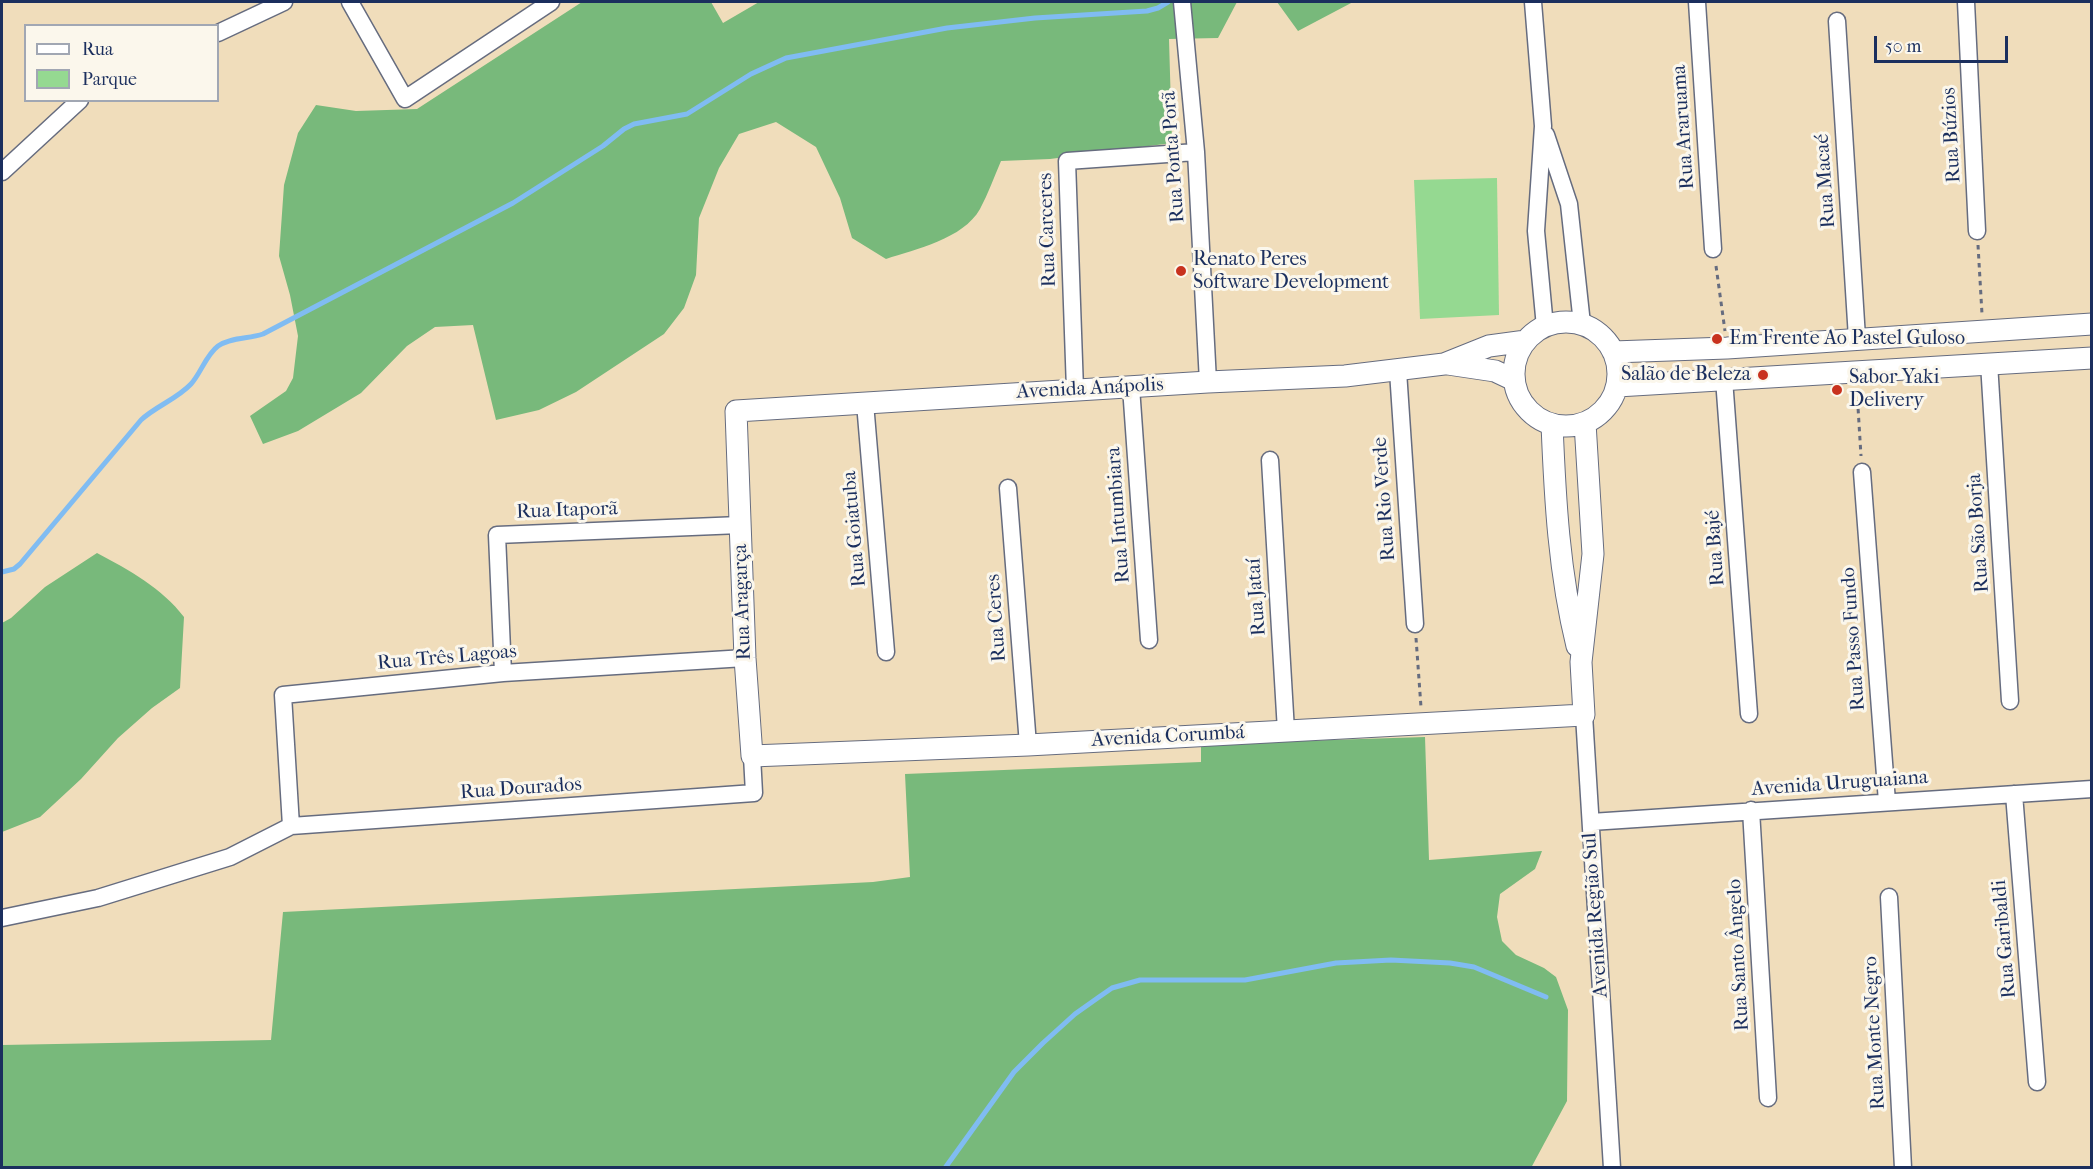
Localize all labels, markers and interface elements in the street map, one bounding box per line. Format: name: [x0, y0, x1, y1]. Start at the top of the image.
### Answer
legend: [24, 24, 219, 102]
scale bar: [1877, 24, 2010, 62]
text: 50 m: [1885, 36, 1921, 57]
text: Rua: [82, 39, 113, 60]
street label: Rua Araruama: [1668, 64, 1700, 190]
text: Parque: [82, 69, 137, 90]
street label: Rua Búzios: [1938, 87, 1966, 183]
street label: Rua Ponta Porã: [1157, 90, 1191, 224]
street label: Rua Macaé: [1811, 133, 1841, 229]
street label: Rua Carceres: [1034, 172, 1062, 288]
place label: Renato Peres Software Development: [1193, 248, 1389, 295]
marker: Renato Peres Software Development: [1174, 264, 1188, 278]
place label: Em Frente Ao Pastel Guloso: [1729, 327, 1965, 351]
marker: Em Frente Ao Pastel Guloso: [1710, 332, 1724, 346]
place label: Salão de Beleza: [1621, 363, 1751, 387]
place label: Sabor Yaki Delivery: [1849, 366, 1939, 413]
marker: Salão de Beleza: [1756, 368, 1770, 382]
street label: Avenida Anápolis: [1016, 373, 1164, 405]
marker: Sabor Yaki Delivery: [1830, 383, 1844, 397]
street label: Rua Rio Verde: [1369, 436, 1401, 562]
street label: Rua Intumbiara: [1102, 446, 1136, 584]
street label: Rua Goiatuba: [838, 470, 872, 588]
street label: Rua São Borja: [1963, 473, 1995, 593]
street label: Rua Itaporã: [516, 497, 618, 525]
street label: Rua Bajé: [1701, 509, 1731, 587]
street label: Rua Aragarça: [729, 544, 757, 660]
street label: Rua Jataí: [1242, 557, 1272, 637]
street label: Rua Passo Fundo: [1837, 566, 1871, 712]
street label: Rua Ceres: [982, 573, 1012, 663]
street label: Rua Três Lagoas: [376, 640, 518, 676]
street label: Avenida Corumbá: [1091, 721, 1245, 753]
street label: Avenida Uruguaiana: [1751, 766, 1929, 802]
street label: Rua Dourados: [459, 773, 583, 805]
street label: Avenida Região Sul: [1578, 832, 1614, 998]
street label: Rua Santo Ângelo: [1723, 878, 1755, 1032]
street label: Rua Garibaldi: [1988, 879, 2022, 999]
street label: Rua Monte Negro: [1859, 956, 1891, 1110]

